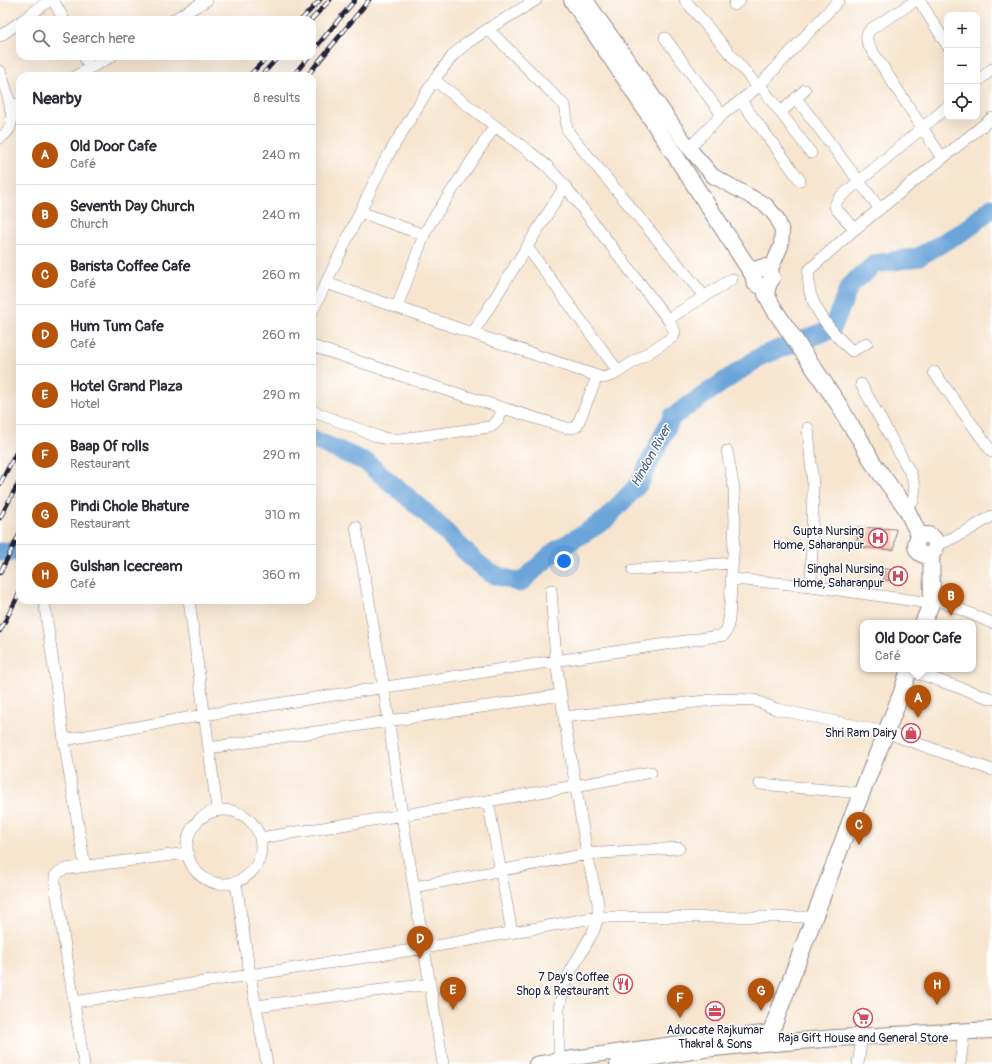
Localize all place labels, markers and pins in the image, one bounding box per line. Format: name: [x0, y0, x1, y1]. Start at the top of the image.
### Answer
place label: Gupta Nursing Home, Saharanpur: [773, 524, 865, 553]
hospital icon: Gupta Nursing Home, Saharanpur: [867, 527, 889, 549]
place label: Singhal Nursing Home, Saharanpur: [793, 562, 885, 591]
hospital icon: Singhal Nursing Home, Saharanpur: [887, 565, 909, 587]
pin: B: [938, 583, 964, 616]
pin: A: [905, 685, 931, 718]
shop icon: Shri Ram Dairy: [900, 722, 922, 744]
place label: Shri Ram Dairy: [825, 726, 897, 741]
pin: C: [846, 812, 872, 845]
pin: D: [407, 926, 433, 959]
place label: 7 Day's Coffee Shop & Restaurant: [516, 970, 609, 999]
pin: H: [924, 972, 950, 1005]
restaurant icon: 7 Day's Coffee Shop & Restaurant: [612, 973, 634, 995]
pin: E: [440, 977, 466, 1010]
pin: G: [748, 978, 774, 1011]
pin: F: [667, 985, 693, 1018]
office icon: Advocate Rajkumar Thakral & Sons: [704, 1000, 726, 1022]
supermarket icon: Raja Gift House and General Store: [852, 1007, 874, 1029]
place label: Advocate Rajkumar Thakral & Sons: [667, 1023, 764, 1052]
place label: Raja Gift House and General Store: [778, 1031, 948, 1046]

